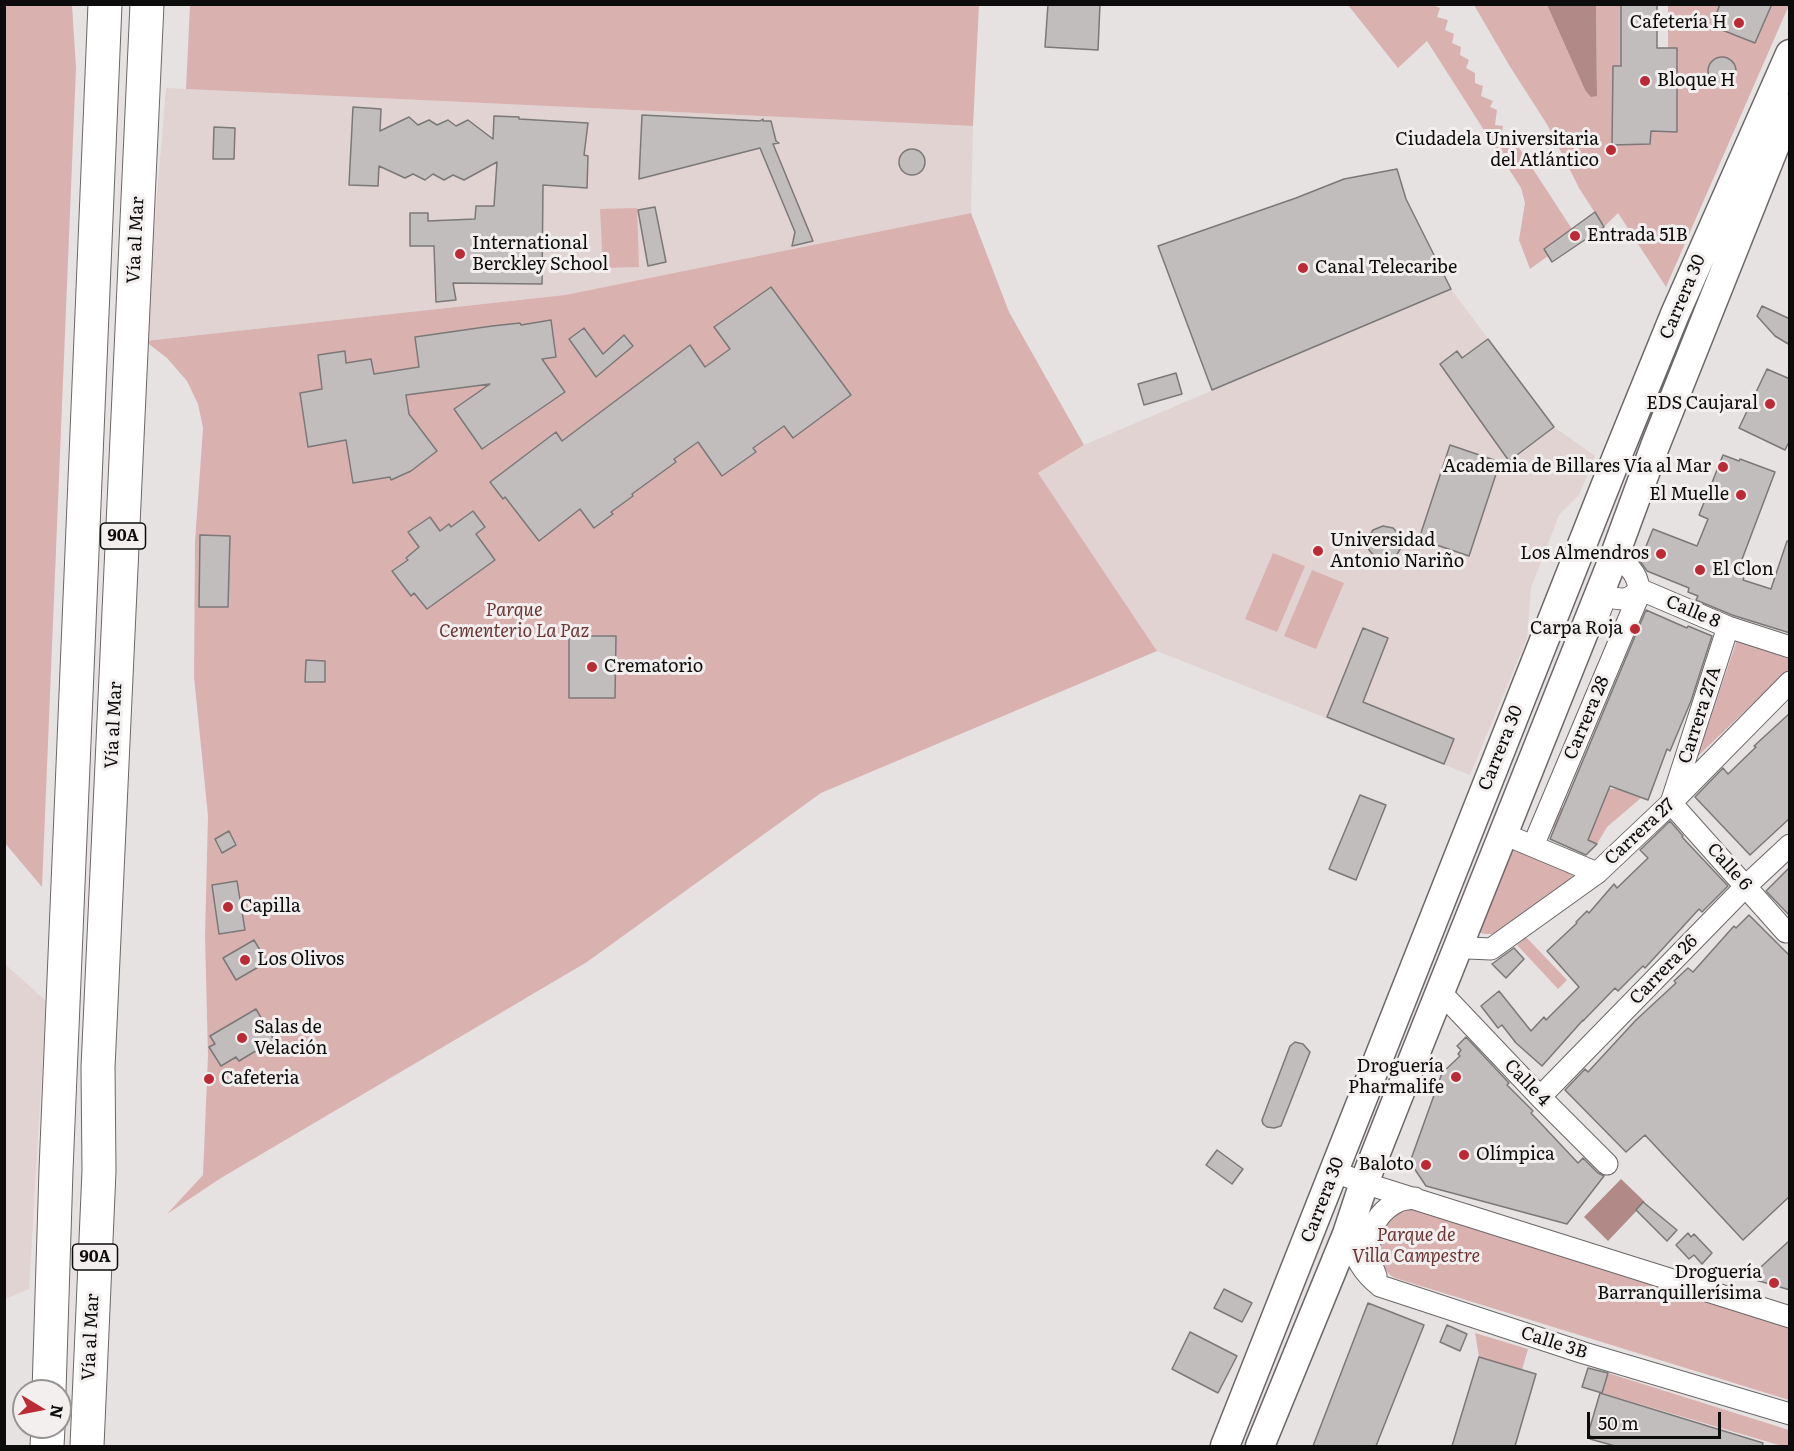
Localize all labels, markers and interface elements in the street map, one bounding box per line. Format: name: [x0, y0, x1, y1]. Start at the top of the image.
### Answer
place label: Cafetería H: [1630, 12, 1727, 34]
marker: Cafetería H: [1732, 16, 1746, 30]
place label: Bloque H: [1657, 70, 1735, 92]
marker: Bloque H: [1638, 74, 1652, 88]
place label: Ciudadela Universitaria del Atlántico: [1395, 129, 1599, 172]
marker: Ciudadela Universitaria del Atlántico: [1604, 143, 1618, 157]
street label: Vía al Mar: [123, 196, 149, 284]
place label: Entrada 51B: [1587, 225, 1688, 247]
marker: Entrada 51B: [1568, 229, 1582, 243]
place label: International Berckley School: [472, 233, 608, 276]
marker: International Berckley School: [453, 247, 467, 261]
street label: Carrera 30: [1655, 251, 1711, 343]
place label: Canal Telecaribe: [1315, 257, 1457, 279]
marker: Canal Telecaribe: [1296, 261, 1310, 275]
place label: EDS Caujaral: [1646, 393, 1758, 415]
marker: EDS Caujaral: [1763, 397, 1777, 411]
place label: Academia de Billares Vía al Mar: [1443, 456, 1711, 478]
marker: Academia de Billares Vía al Mar: [1716, 460, 1730, 474]
place label: El Muelle: [1649, 484, 1729, 506]
marker: El Muelle: [1734, 488, 1748, 502]
road number: 90A: [100, 523, 146, 549]
place label: Universidad Antonio Nariño: [1330, 530, 1464, 572]
place label: Los Almendros: [1520, 543, 1649, 565]
marker: Universidad Antonio Nariño: [1311, 544, 1325, 558]
marker: Los Almendros: [1654, 547, 1668, 561]
place label: El Clon: [1712, 559, 1774, 581]
marker: El Clon: [1693, 563, 1707, 577]
street label: Calle 8: [1663, 591, 1723, 633]
park label: Parque Cementerio La Paz: [439, 600, 589, 642]
place label: Carpa Roja: [1530, 618, 1623, 640]
marker: Carpa Roja: [1628, 622, 1642, 636]
place label: Crematorio: [604, 656, 703, 678]
marker: Crematorio: [585, 660, 599, 674]
street label: Carrera 27A: [1674, 664, 1726, 766]
street label: Carrera 28: [1560, 673, 1614, 763]
street label: Vía al Mar: [101, 681, 127, 769]
street label: Carrera 30: [1474, 702, 1528, 794]
street label: Carrera 27: [1601, 794, 1679, 870]
street label: Calle 6: [1702, 839, 1756, 895]
place label: Capilla: [240, 896, 301, 918]
marker: Capilla: [221, 900, 235, 914]
street label: Carrera 26: [1625, 931, 1703, 1009]
place label: Los Olivos: [257, 949, 344, 971]
marker: Los Olivos: [238, 953, 252, 967]
place label: Salas de Velación: [254, 1017, 327, 1060]
marker: Salas de Velación: [235, 1031, 249, 1045]
street label: Calle 4: [1499, 1055, 1555, 1111]
place label: Droguería Pharmalife: [1348, 1056, 1444, 1098]
place label: Cafeteria: [221, 1068, 300, 1090]
marker: Droguería Pharmalife: [1449, 1070, 1463, 1084]
marker: Cafeteria: [202, 1072, 216, 1086]
place label: Olímpica: [1476, 1144, 1555, 1166]
marker: Olímpica: [1457, 1148, 1471, 1162]
street label: Carrera 30: [1297, 1154, 1349, 1246]
place label: Baloto: [1359, 1154, 1414, 1176]
marker: Baloto: [1419, 1158, 1433, 1172]
park label: Parque de Villa Campestre: [1352, 1225, 1480, 1268]
road number: 90A: [72, 1244, 118, 1270]
place label: Droguería Barranquillerísima: [1597, 1262, 1762, 1304]
marker: Droguería Barranquillerísima: [1767, 1276, 1781, 1290]
street label: Vía al Mar: [78, 1293, 104, 1381]
street label: Calle 3B: [1518, 1322, 1590, 1364]
north arrow: [12, 1379, 72, 1439]
scale bar: [1590, 1400, 1724, 1438]
text: N: [45, 1403, 71, 1420]
text: 50 m: [1598, 1409, 1639, 1436]

